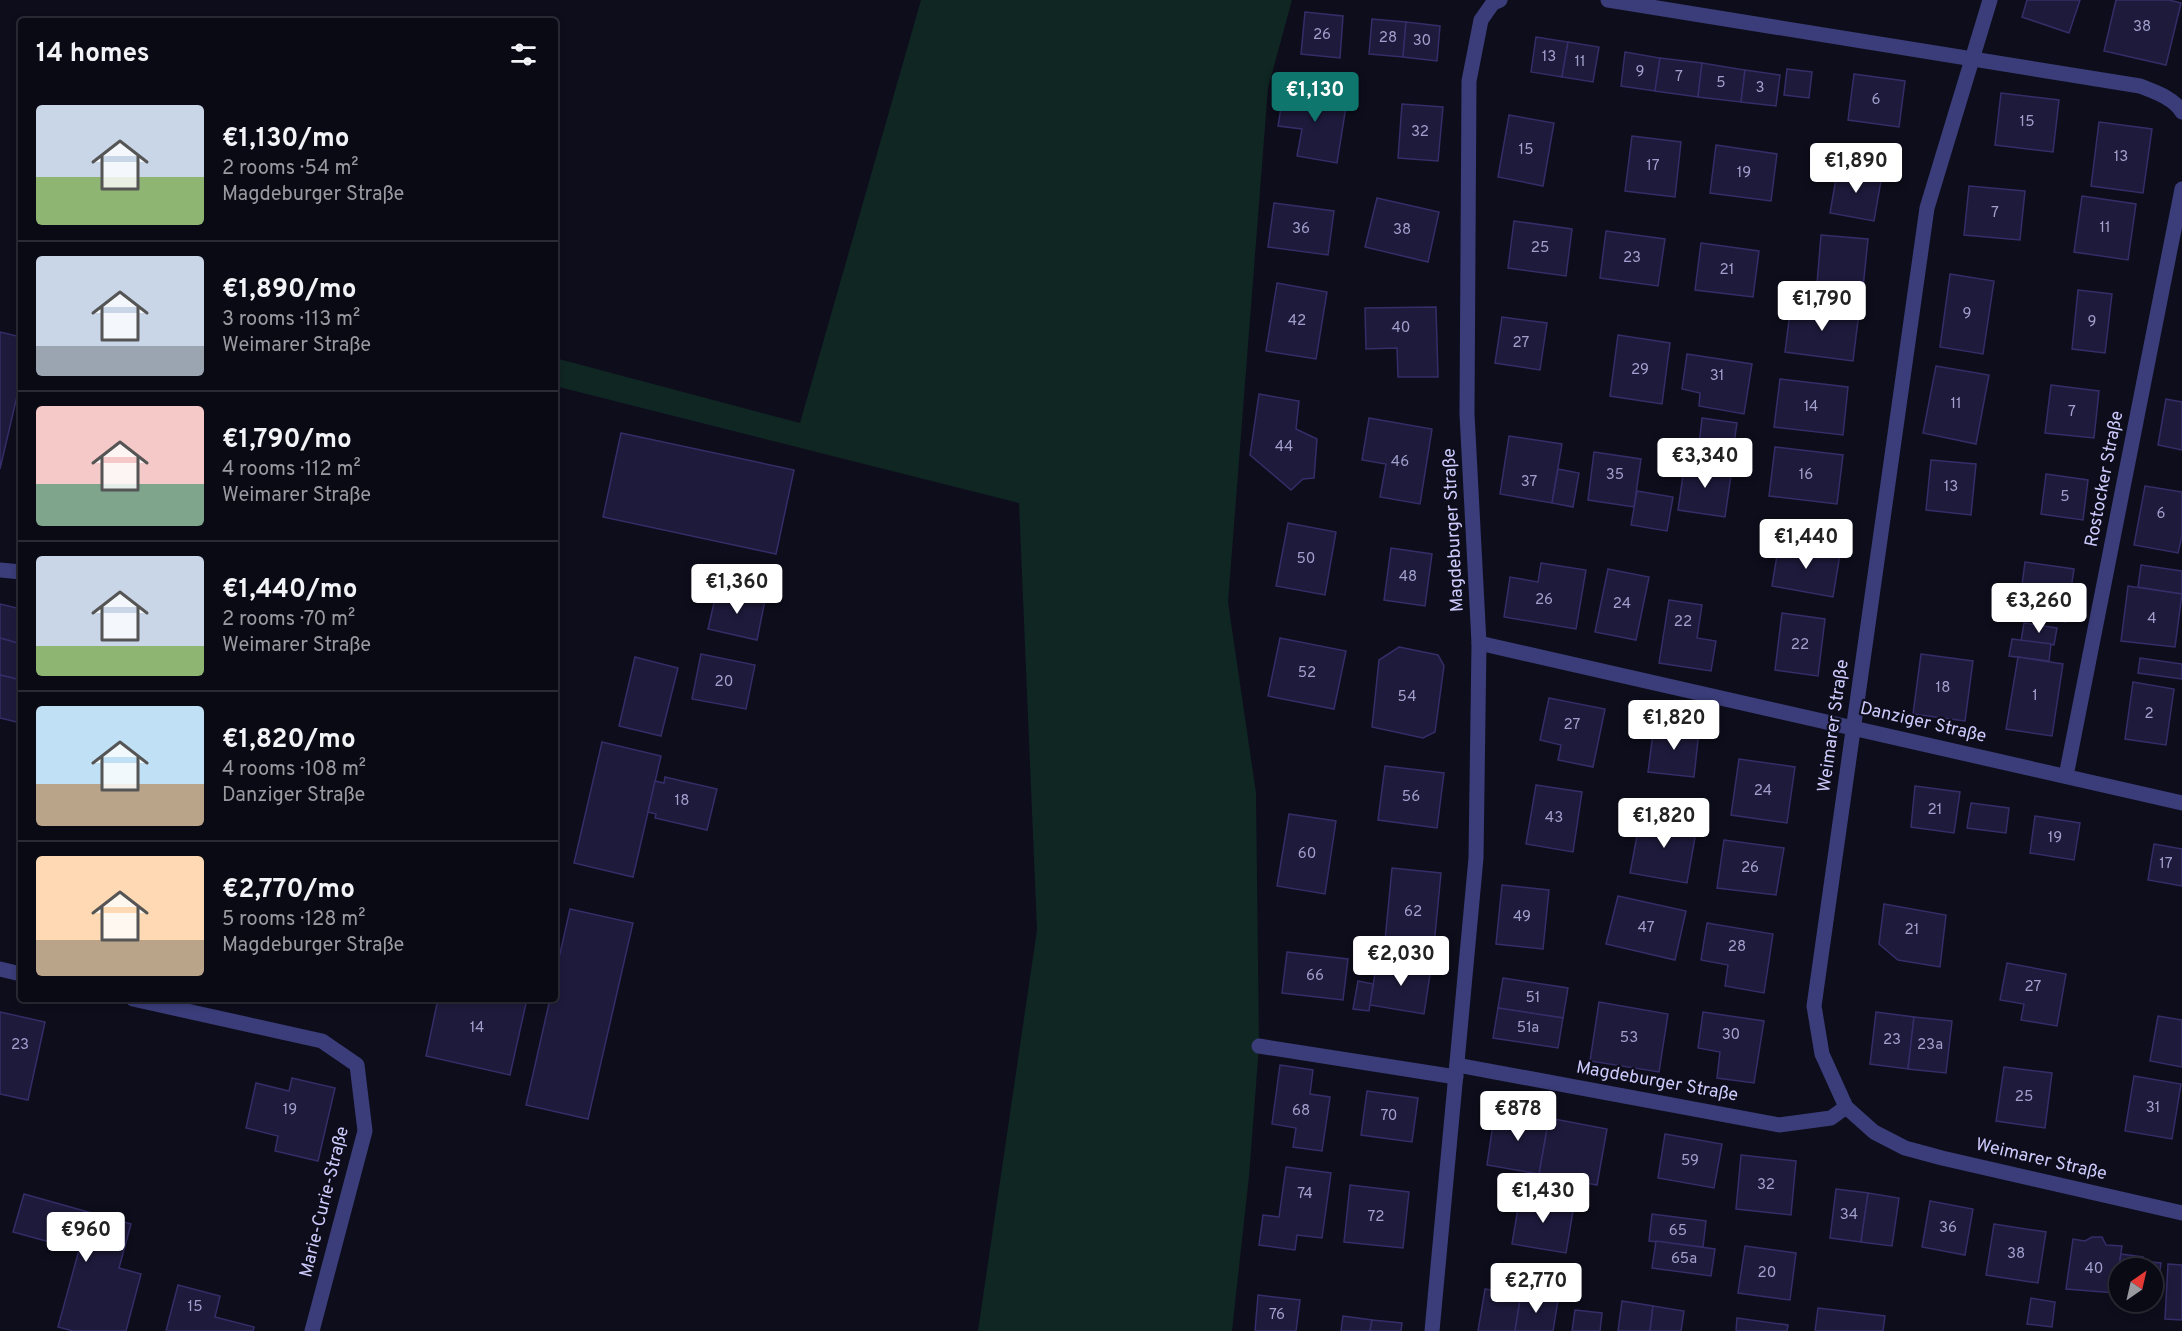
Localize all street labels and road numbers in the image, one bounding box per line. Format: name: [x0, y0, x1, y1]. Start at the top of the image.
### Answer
street label: Rostocker Straße: [2081, 409, 2129, 549]
street label: Magdeburger Straße: [1438, 448, 1470, 612]
street label: Weimarer Straße: [1813, 658, 1855, 794]
street label: Danziger Straße: [1858, 697, 1988, 749]
street label: Magdeburger Straße: [1574, 1056, 1740, 1108]
street label: Marie-Curie-Straße: [295, 1124, 355, 1280]
street label: Weimarer Straße: [1973, 1134, 2109, 1186]

